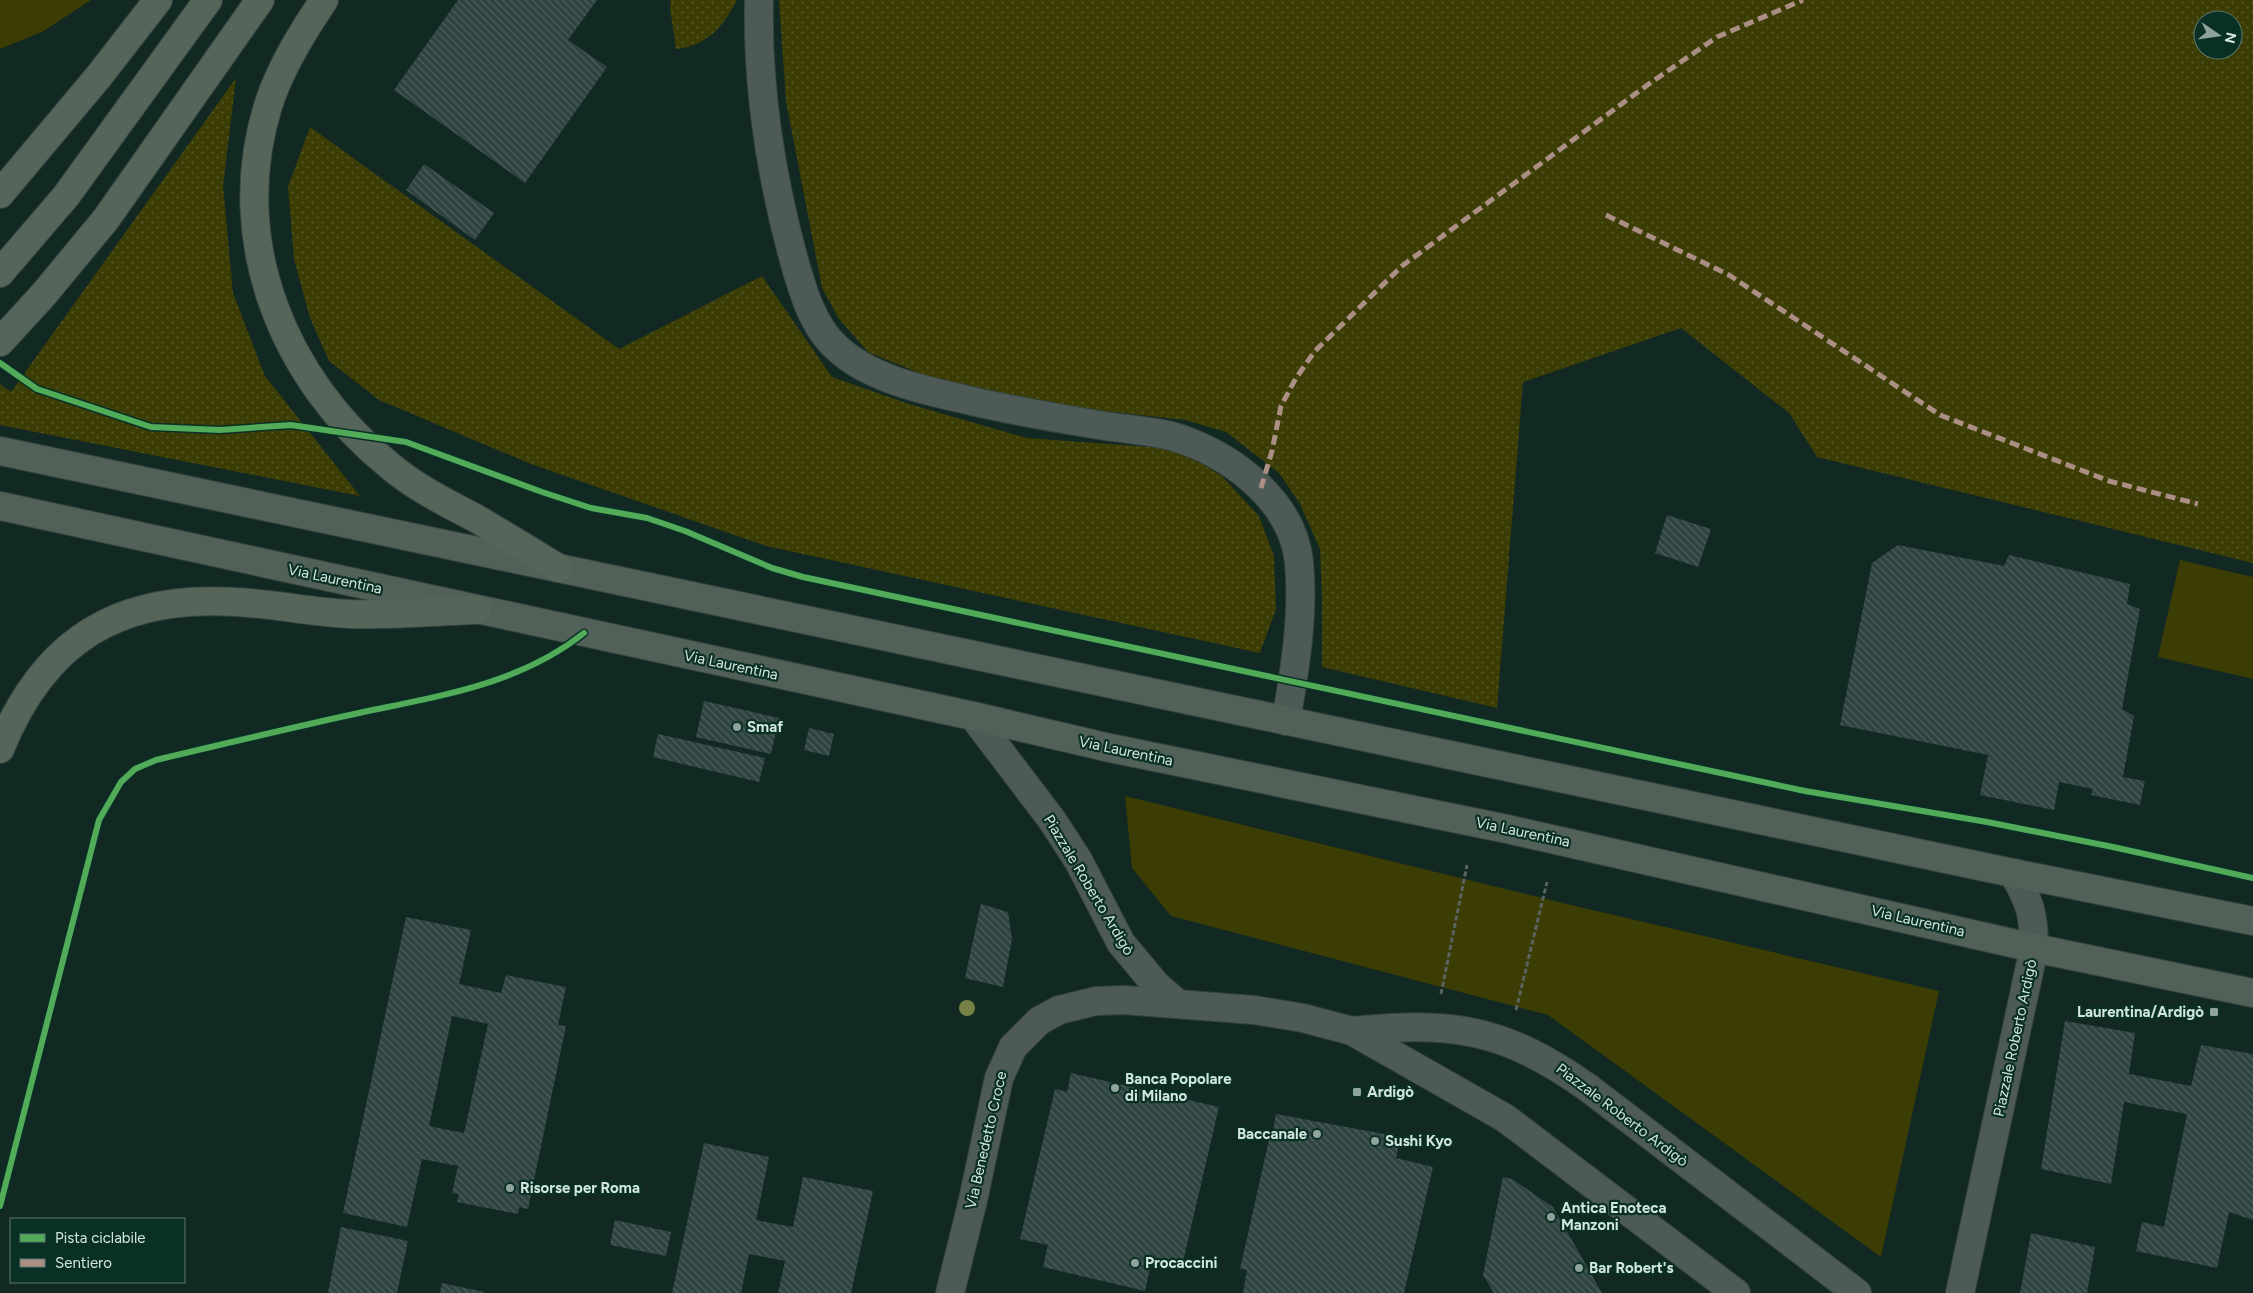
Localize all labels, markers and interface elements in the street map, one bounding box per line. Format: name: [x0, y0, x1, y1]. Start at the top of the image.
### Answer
north arrow: [2193, 10, 2243, 60]
text: N: [2221, 31, 2240, 45]
street label: Via Laurentina: [286, 560, 384, 598]
street label: Via Laurentina: [682, 646, 780, 684]
place label: Smaf: [747, 718, 783, 736]
marker: Smaf: [731, 721, 743, 733]
street label: Via Laurentina: [1077, 732, 1175, 770]
street label: Piazzale Roberto Ardigò: [1040, 812, 1138, 959]
street label: Via Laurentina: [1474, 813, 1572, 851]
street label: Via Laurentina: [1869, 901, 1967, 941]
street label: Piazzale Roberto Ardigò: [1990, 957, 2041, 1118]
place label: Laurentina/Ardigò: [2077, 1003, 2204, 1021]
marker: Laurentina/Ardigò: [2208, 1006, 2220, 1018]
street label: Piazzale Roberto Ardigò: [1552, 1059, 1692, 1171]
street label: Via Benedetto Croce: [961, 1069, 1011, 1211]
place label: Banca Popolare di Milano: [1125, 1070, 1232, 1105]
marker: Banca Popolare di Milano: [1109, 1082, 1121, 1094]
place label: Ardigò: [1367, 1083, 1414, 1101]
marker: Ardigò: [1351, 1086, 1363, 1098]
place label: Baccanale: [1237, 1125, 1308, 1143]
marker: Baccanale: [1311, 1128, 1323, 1140]
place label: Sushi Kyo: [1385, 1132, 1453, 1150]
marker: Sushi Kyo: [1369, 1135, 1381, 1147]
place label: Risorse per Roma: [520, 1179, 640, 1197]
marker: Risorse per Roma: [504, 1182, 516, 1194]
place label: Antica Enoteca Manzoni: [1561, 1199, 1666, 1234]
marker: Antica Enoteca Manzoni: [1545, 1211, 1557, 1223]
legend: [10, 1218, 185, 1283]
text: Pista ciclabile: [55, 1229, 146, 1247]
text: Sentiero: [55, 1254, 112, 1272]
place label: Procaccini: [1145, 1254, 1217, 1272]
marker: Procaccini: [1129, 1257, 1141, 1269]
place label: Bar Robert's: [1589, 1259, 1673, 1277]
marker: Bar Robert's: [1573, 1262, 1585, 1274]

